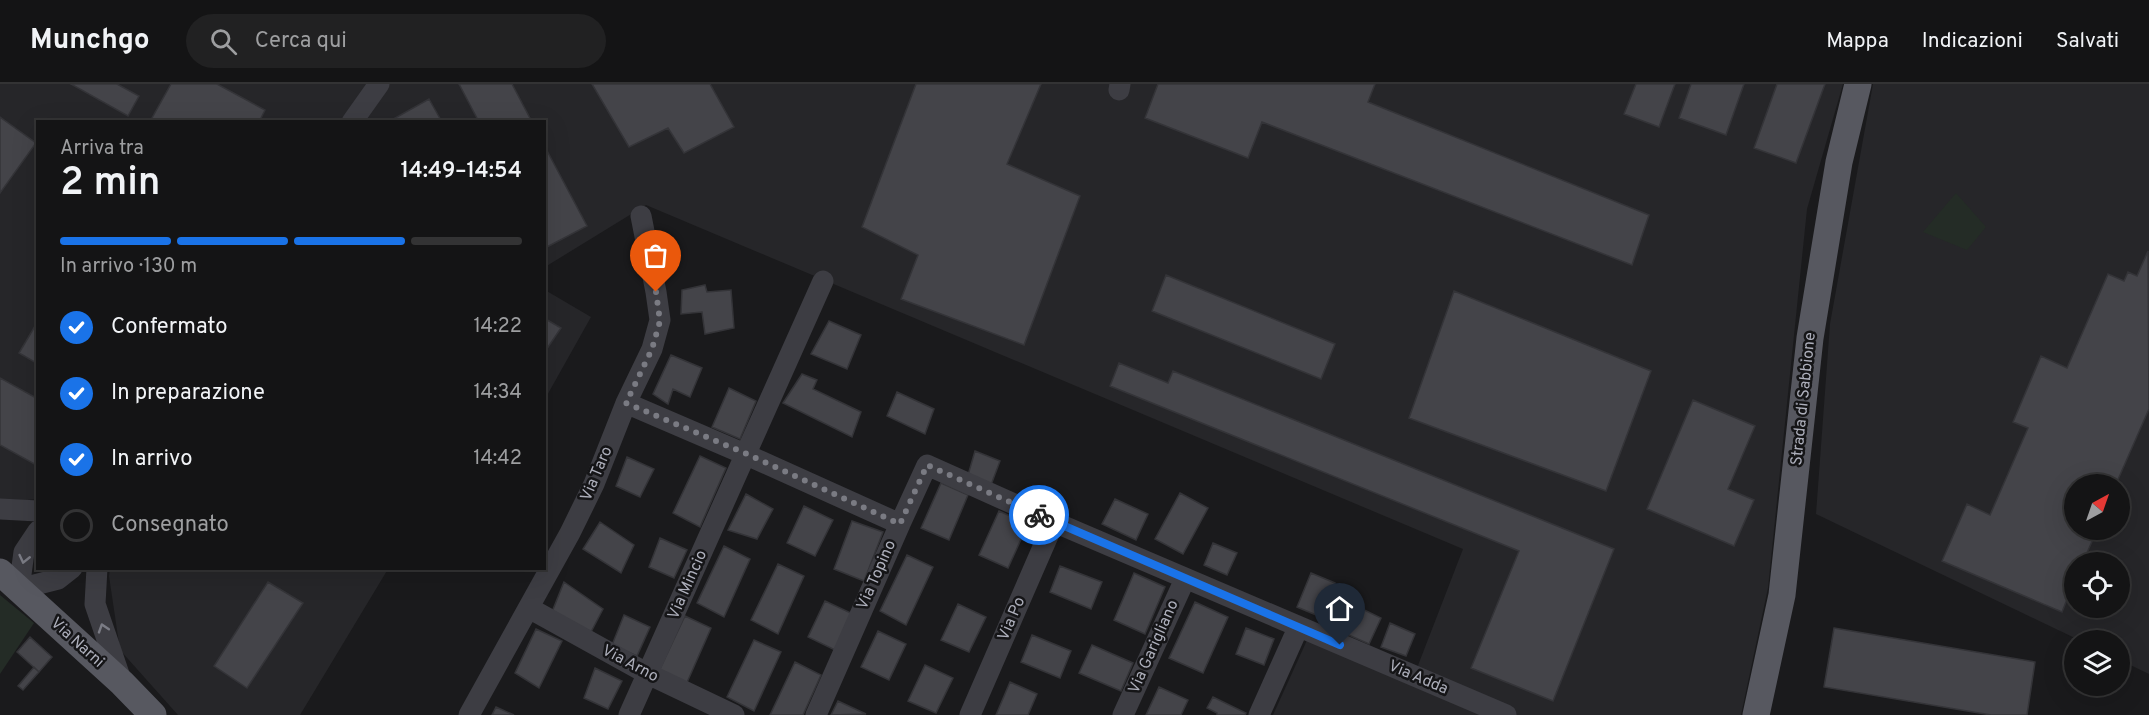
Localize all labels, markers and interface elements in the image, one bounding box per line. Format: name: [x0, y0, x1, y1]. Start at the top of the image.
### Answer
search box: [186, 14, 606, 68]
text: Munchgo: [30, 23, 150, 59]
icon: search: [207, 25, 240, 58]
text: Cerca qui: [255, 28, 347, 55]
text: Mappa: [1826, 28, 1889, 55]
text: Indicazioni: [1922, 28, 2023, 55]
text: Salvati: [2056, 28, 2119, 55]
text: Arriva tra: [60, 136, 144, 162]
text: 14:49–14:54: [400, 158, 522, 185]
text: 2 min: [60, 160, 161, 209]
pin: [630, 230, 681, 292]
icon: bag: [639, 239, 672, 272]
text: In arrivo · 130 m: [60, 254, 197, 280]
icon: check: [60, 311, 93, 344]
text: Confermato: [111, 314, 228, 341]
text: 14:22: [474, 314, 522, 340]
street label: Strada di Sabbione: [1787, 331, 1821, 467]
icon: check: [60, 377, 93, 410]
text: In preparazione: [111, 380, 265, 407]
text: 14:34: [474, 380, 522, 406]
icon: check: [60, 443, 93, 476]
street label: Via Taro: [577, 443, 618, 504]
text: In arrivo: [111, 446, 193, 473]
text: 14:42: [473, 446, 522, 472]
north arrow: [2064, 474, 2130, 540]
map controls: [2064, 474, 2130, 696]
courier: [1009, 485, 1069, 545]
icon: bike: [1023, 499, 1056, 532]
text: Consegnato: [111, 512, 229, 539]
street label: Via Topino: [853, 537, 901, 613]
street label: Via Mincio: [664, 547, 712, 623]
button: locate: [2064, 552, 2130, 618]
one-way arrow: [19, 553, 32, 563]
pin: [1314, 583, 1365, 645]
icon: home: [1323, 592, 1356, 625]
street label: Via Po: [994, 594, 1030, 644]
street label: Via Garigliano: [1124, 597, 1184, 697]
street label: Via Narni: [46, 614, 108, 672]
one-way arrow: [98, 623, 111, 634]
button: layers: [2064, 630, 2130, 696]
street label: Via Arno: [598, 641, 662, 687]
street label: Via Adda: [1385, 656, 1451, 700]

